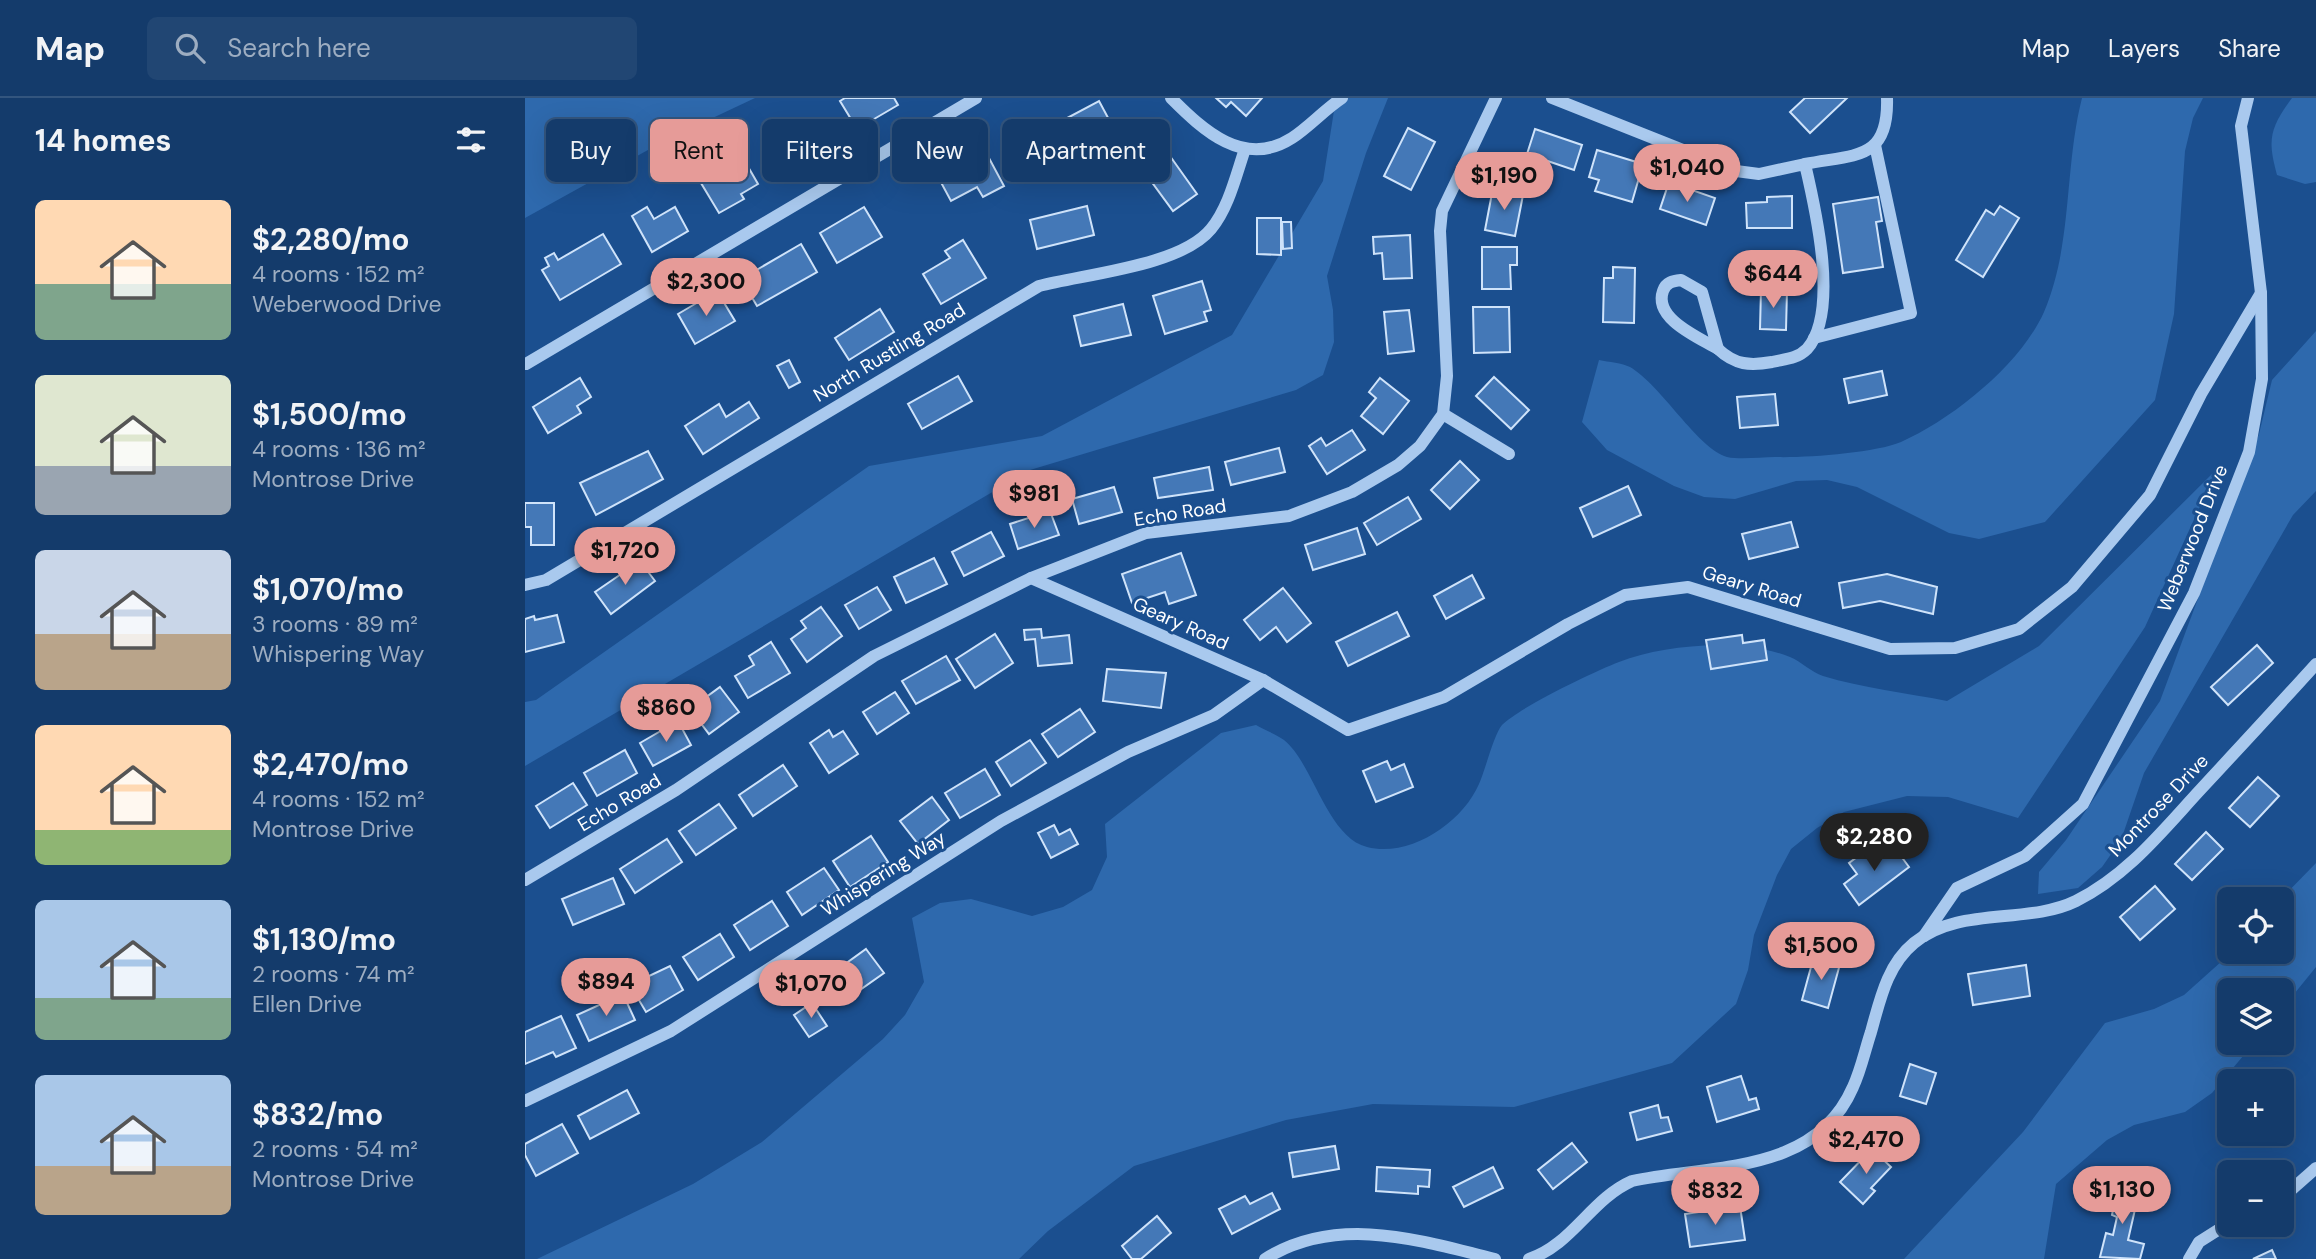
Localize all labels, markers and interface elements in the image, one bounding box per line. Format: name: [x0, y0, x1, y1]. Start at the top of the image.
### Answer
search box: [147, 17, 637, 80]
text: Map: [35, 27, 105, 70]
icon: search: [171, 29, 209, 67]
text: Search here: [227, 31, 371, 65]
text: Map: [2022, 33, 2070, 64]
text: Layers: [2108, 33, 2180, 64]
text: Share: [2218, 33, 2281, 64]
chip: Buy: [546, 119, 636, 182]
chip: Rent: [650, 119, 748, 182]
chip: Filters: [762, 119, 878, 182]
chip: New: [892, 119, 988, 182]
chip: Apartment: [1002, 119, 1170, 182]
text: 14 homes: [35, 121, 172, 160]
icon: filters: [452, 121, 490, 159]
pin: $1,040: [1630, 144, 1744, 204]
pin: $1,190: [1447, 152, 1561, 212]
text: $1,040: [1649, 152, 1725, 182]
text: $1,190: [1470, 160, 1538, 190]
text: $2,280/mo: [252, 220, 410, 259]
icon: home: [91, 228, 175, 312]
pin: $644: [1732, 250, 1814, 310]
pin: $2,300: [649, 258, 763, 318]
text: $644: [1744, 258, 1802, 288]
text: 4 rooms · 152 m²: [252, 259, 425, 289]
text: $2,300: [666, 266, 746, 296]
text: Weberwood Drive: [252, 289, 442, 319]
street label: North Rustling Road: [809, 297, 970, 408]
text: $1,500/mo: [252, 395, 407, 434]
icon: home: [91, 403, 175, 487]
text: 4 rooms · 136 m²: [252, 434, 426, 464]
street label: Weberwood Drive: [2152, 461, 2233, 615]
text: Montrose Drive: [252, 464, 414, 494]
pin: $981: [993, 470, 1075, 530]
text: $981: [1009, 478, 1059, 508]
street label: Echo Road: [1132, 493, 1228, 532]
pin: $1,720: [568, 528, 682, 587]
text: $1,720: [590, 535, 660, 565]
street label: Geary Road: [1699, 560, 1804, 613]
text: $1,070/mo: [252, 570, 404, 609]
icon: home: [91, 578, 175, 662]
street label: Geary Road: [1129, 591, 1233, 656]
text: 3 rooms · 89 m²: [252, 609, 418, 639]
text: Whispering Way: [252, 639, 424, 669]
pin: $860: [625, 684, 707, 744]
text: $860: [636, 692, 696, 722]
text: $2,470/mo: [252, 745, 409, 784]
street label: Montrose Drive: [2103, 748, 2214, 862]
icon: home: [91, 753, 175, 837]
street label: Echo Road: [573, 768, 666, 837]
text: 4 rooms · 152 m²: [252, 784, 425, 814]
text: Montrose Drive: [252, 814, 414, 844]
pin: $2,280: [1817, 814, 1931, 873]
text: $2,280: [1836, 821, 1912, 851]
street label: Whispering Way: [816, 825, 951, 922]
map controls: [2217, 887, 2294, 1237]
button: locate: [2217, 887, 2294, 964]
text: $1,130/mo: [252, 920, 396, 959]
pin: $1,500: [1764, 922, 1878, 982]
icon: home: [91, 928, 175, 1012]
text: $1,500: [1784, 930, 1858, 960]
pin: $894: [565, 958, 647, 1018]
text: 2 rooms · 74 m²: [252, 959, 415, 989]
pin: $1,070: [754, 960, 868, 1020]
text: $894: [577, 966, 635, 996]
text: $1,070: [775, 968, 847, 998]
button: layers: [2217, 978, 2294, 1055]
text: Ellen Drive: [252, 989, 362, 1019]
button: +: [2217, 1069, 2294, 1146]
text: $832/mo: [252, 1095, 383, 1134]
icon: home: [91, 1103, 175, 1187]
pin: $2,470: [1809, 1116, 1923, 1176]
text: $2,470: [1828, 1124, 1904, 1154]
text: 2 rooms · 54 m²: [252, 1134, 418, 1164]
button: −: [2217, 1160, 2294, 1237]
text: Montrose Drive: [252, 1164, 414, 1194]
pin: $1,130: [2065, 1166, 2179, 1226]
pin: $832: [1674, 1168, 1756, 1227]
text: $1,130: [2089, 1174, 2155, 1204]
text: $832: [1687, 1175, 1743, 1205]

